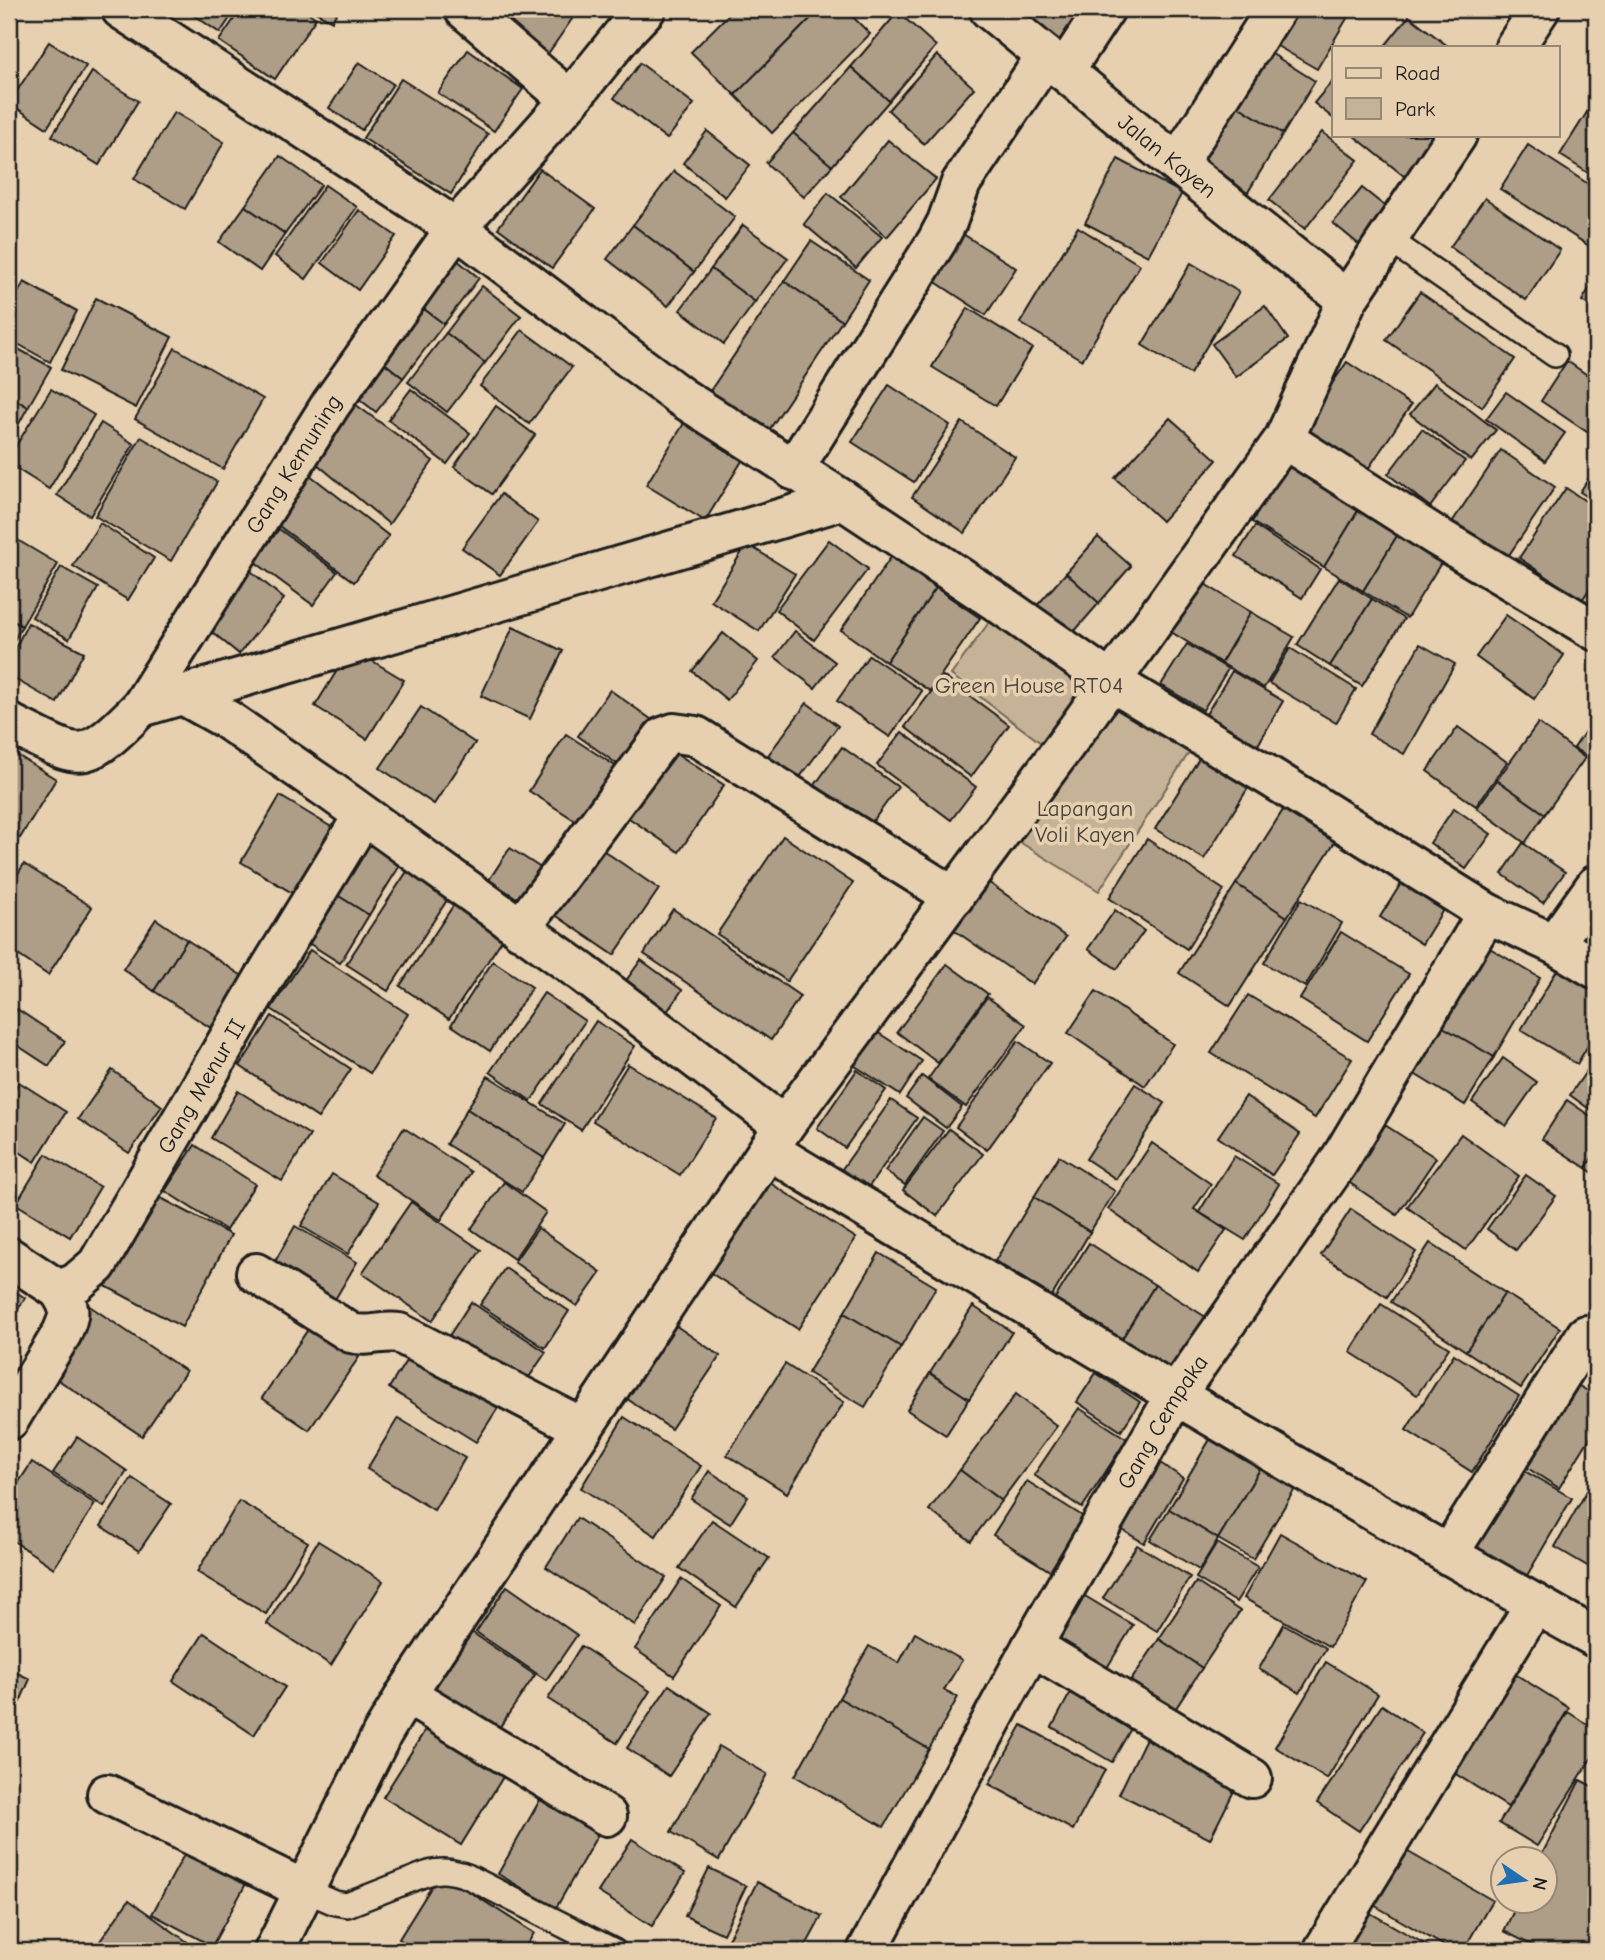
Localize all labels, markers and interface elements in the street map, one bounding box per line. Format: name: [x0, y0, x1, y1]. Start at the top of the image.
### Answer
legend: [1332, 46, 1560, 136]
text: Road: [1395, 61, 1440, 85]
text: Park: [1395, 97, 1435, 121]
street label: Jalan Kayen: [1113, 108, 1222, 204]
street label: Gang Kemuning: [240, 389, 347, 538]
park label: Green House RT04: [935, 672, 1123, 699]
park label: Lapangan Voli Kayen: [1035, 795, 1135, 848]
street label: Gang Menur II: [152, 1014, 251, 1158]
street label: Gang Cempaka: [1111, 1349, 1213, 1494]
north arrow: [1490, 1844, 1560, 1914]
text: N: [1527, 1875, 1552, 1892]

